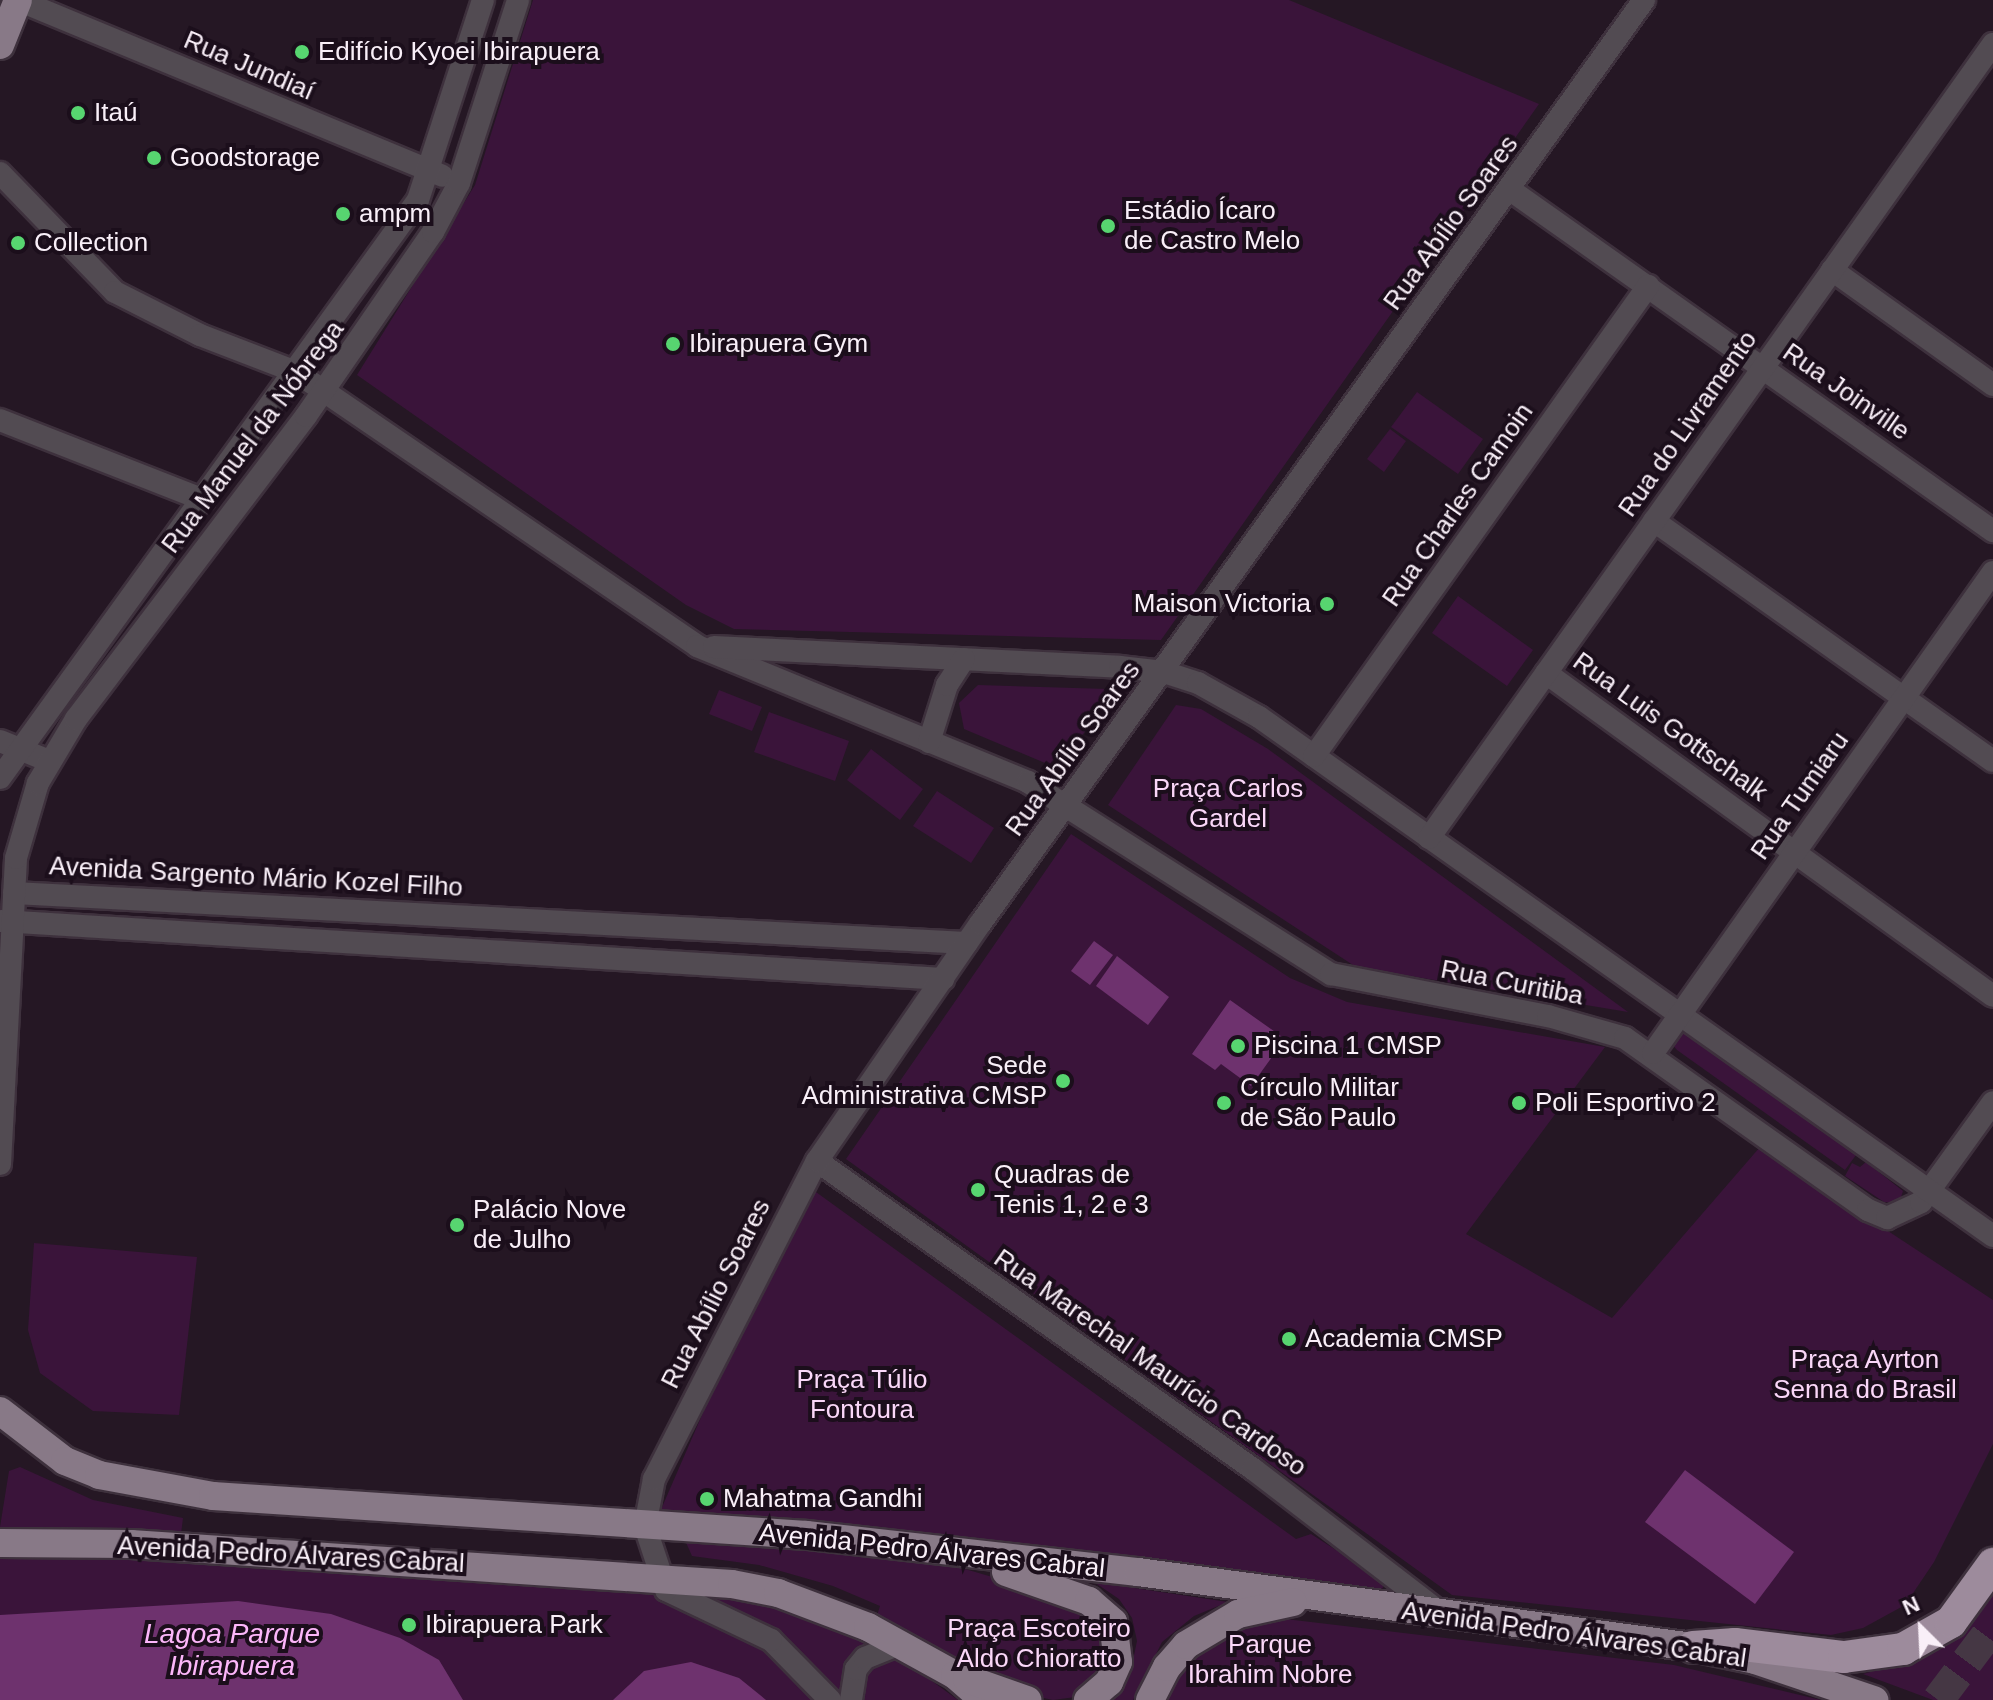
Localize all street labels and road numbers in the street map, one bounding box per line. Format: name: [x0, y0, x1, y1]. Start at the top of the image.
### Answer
street label: Rua Jundiaí: [179, 25, 319, 107]
street label: Rua Abílio Soares: [1377, 129, 1525, 317]
street label: Rua Manuel da Nóbrega: [155, 314, 351, 560]
street label: Rua do Livramento: [1612, 325, 1764, 523]
street label: Rua Joinville: [1777, 337, 1915, 447]
street label: Rua Charles Camoin: [1376, 397, 1540, 613]
street label: Rua Luis Gottschalk: [1567, 646, 1773, 808]
street label: Rua Abílio Soares: [999, 655, 1147, 843]
street label: Rua Tumiaru: [1744, 726, 1856, 866]
street label: Avenida Sargento Mário Kozel Filho: [48, 851, 464, 903]
street label: Rua Curitiba: [1438, 954, 1586, 1012]
street label: Rua Abílio Soares: [655, 1194, 777, 1394]
street label: Rua Marechal Maurício Cardoso: [988, 1243, 1312, 1483]
street label: Avenida Pedro Álvares Cabral: [757, 1517, 1107, 1585]
street label: Avenida Pedro Álvares Cabral: [117, 1530, 465, 1580]
street label: Avenida Pedro Álvares Cabral: [1400, 1595, 1748, 1675]

